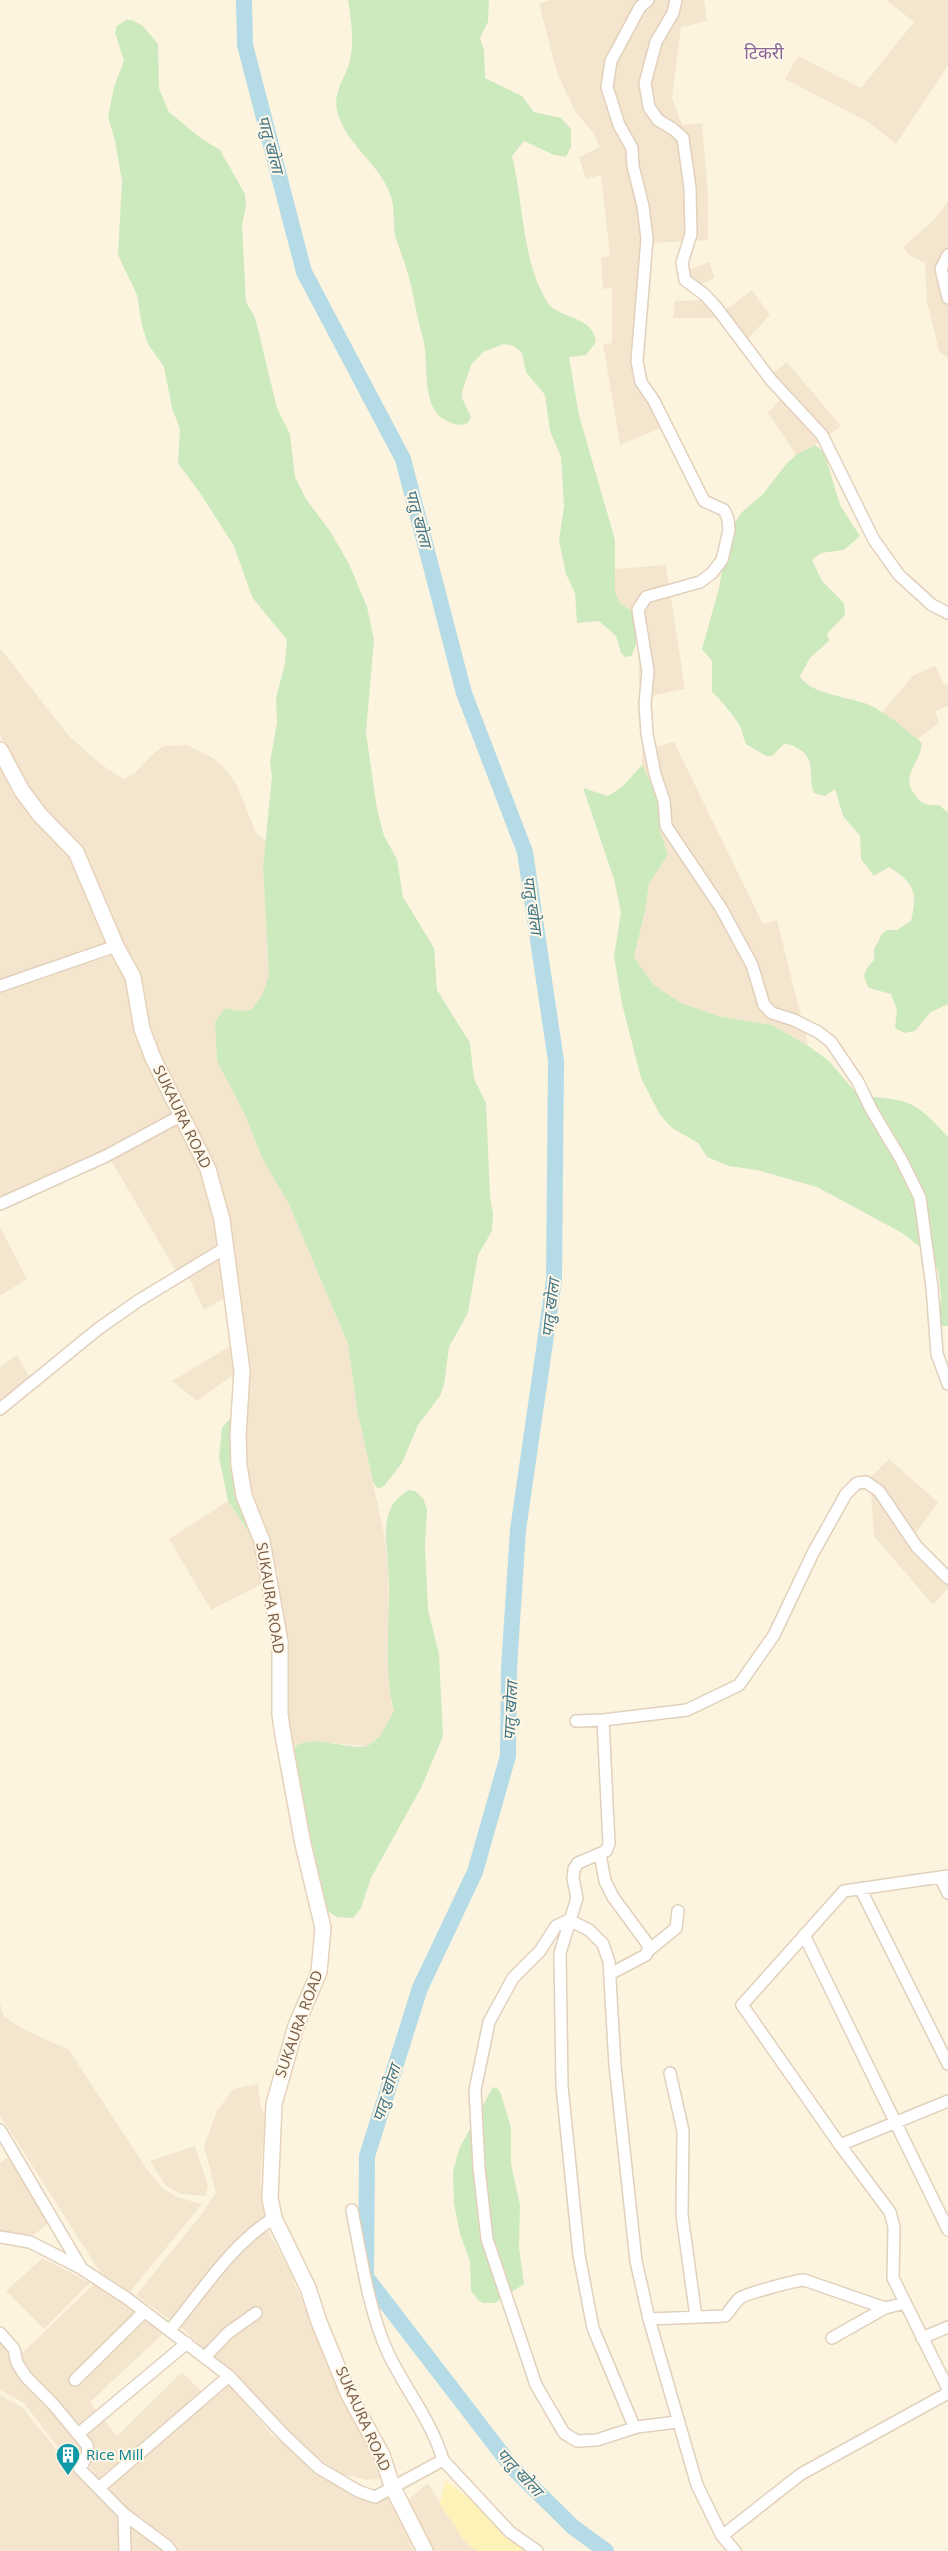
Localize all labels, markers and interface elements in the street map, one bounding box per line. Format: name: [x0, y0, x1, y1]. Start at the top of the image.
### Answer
district label: टिकरी: [744, 40, 784, 64]
water label: पातु खोला: [253, 113, 290, 178]
water label: पातु खोला: [401, 487, 438, 552]
water label: पातु खोला: [518, 874, 548, 938]
street label: SUKAURA ROAD: [149, 1062, 217, 1172]
water label: पातु खोला: [536, 1275, 565, 1338]
street label: SUKAURA ROAD: [252, 1541, 290, 1655]
water label: पातु खोला: [497, 1678, 523, 1741]
street label: SUKAURA ROAD: [269, 1967, 327, 2080]
water label: पातु खोला: [366, 2059, 406, 2124]
street label: SUKAURA ROAD: [332, 2363, 396, 2474]
building icon: Rice Mill: [55, 2442, 81, 2476]
water label: पातु खोला: [492, 2443, 550, 2503]
place label: Rice Mill: [86, 2444, 143, 2464]

